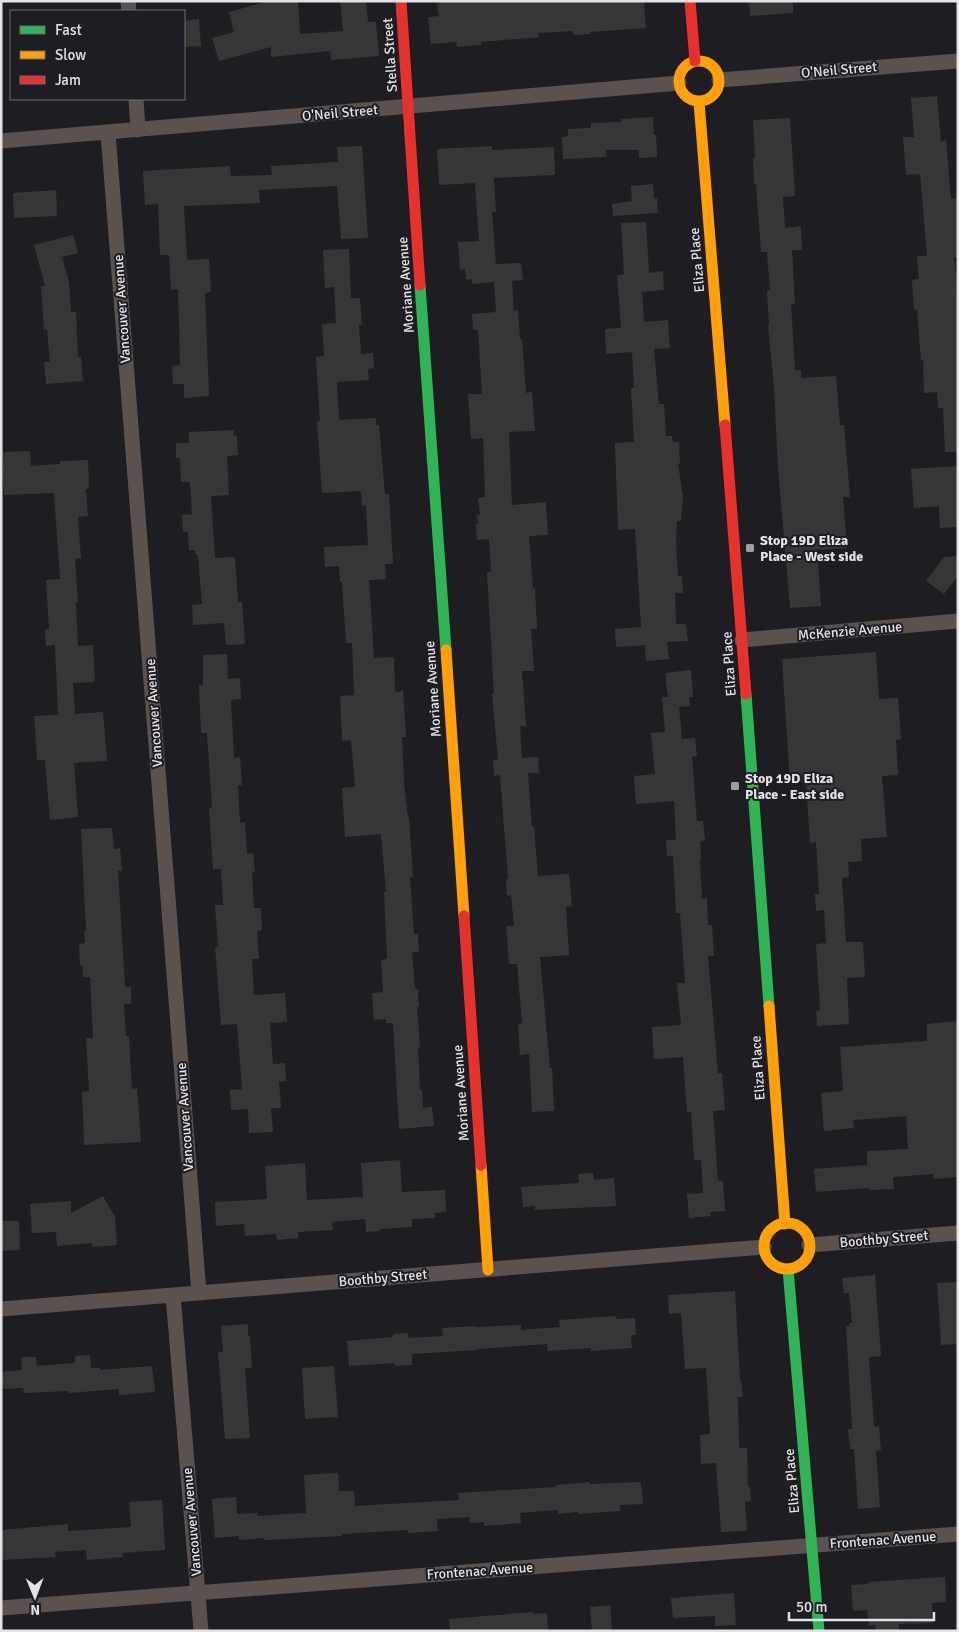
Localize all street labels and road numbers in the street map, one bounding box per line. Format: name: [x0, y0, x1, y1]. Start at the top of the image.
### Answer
street label: Stella Street: [379, 17, 401, 93]
street label: O'Neil Street: [800, 58, 878, 82]
street label: O'Neil Street: [301, 101, 379, 125]
street label: Eliza Place: [686, 227, 708, 293]
street label: Moriane Avenue: [394, 236, 418, 334]
street label: Vancouver Avenue: [110, 254, 134, 364]
street label: McKenzie Avenue: [797, 618, 903, 644]
street label: Eliza Place: [718, 631, 740, 697]
street label: Moriane Avenue: [421, 640, 445, 738]
street label: Vancouver Avenue: [142, 658, 166, 768]
street label: Eliza Place: [747, 1035, 769, 1101]
street label: Moriane Avenue: [449, 1044, 473, 1142]
street label: Vancouver Avenue: [173, 1062, 197, 1172]
street label: Boothby Street: [839, 1227, 929, 1251]
street label: Boothby Street: [338, 1266, 428, 1290]
street label: Eliza Place: [781, 1448, 803, 1514]
street label: Vancouver Avenue: [179, 1467, 205, 1577]
street label: Frontenac Avenue: [829, 1528, 937, 1552]
street label: Frontenac Avenue: [426, 1559, 534, 1583]

